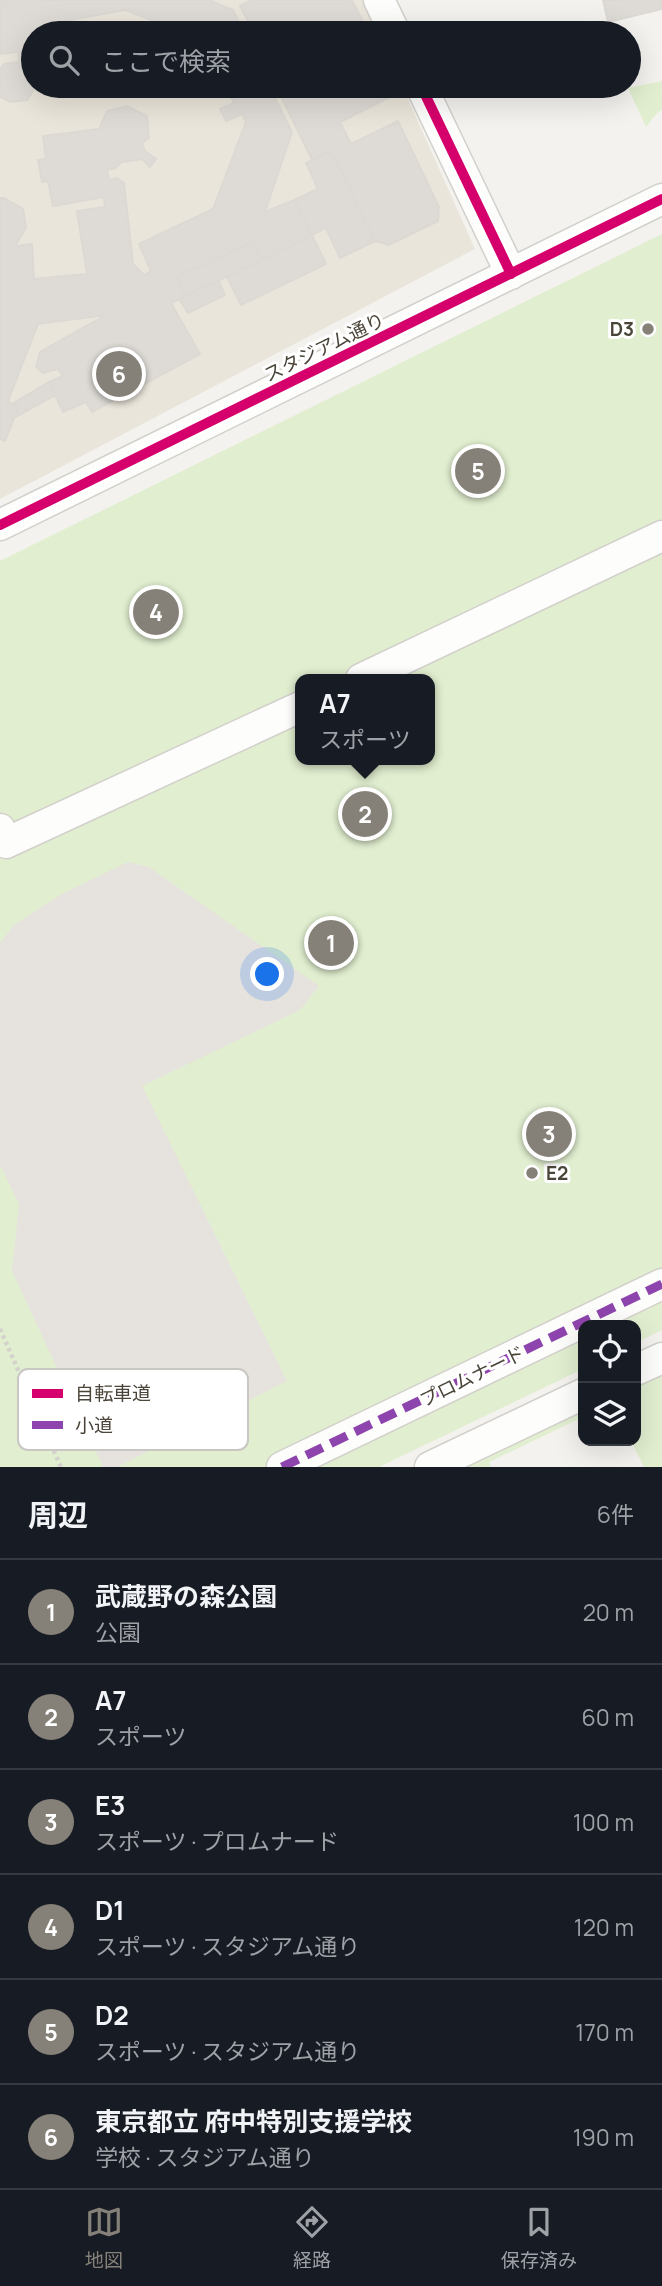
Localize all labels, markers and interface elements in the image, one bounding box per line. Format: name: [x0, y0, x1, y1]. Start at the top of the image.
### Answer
search box: [21, 21, 641, 98]
icon: search: [45, 41, 83, 79]
text: ここで検索: [101, 43, 231, 79]
street label: スタジアム通り: [259, 306, 389, 388]
place label: D3: [610, 316, 634, 342]
marker: D3: [640, 321, 656, 337]
pin: 6: [96, 348, 142, 400]
pin: 5: [455, 445, 501, 497]
pin: 4: [133, 586, 179, 638]
popup: [295, 674, 435, 765]
text: A7: [319, 685, 351, 721]
text: スポーツ: [319, 723, 411, 755]
pin: 2: [342, 788, 388, 840]
pin: 1: [308, 917, 354, 969]
your location: [250, 957, 284, 991]
pin: 3: [526, 1108, 572, 1160]
place label: E2: [546, 1160, 568, 1186]
marker: E2: [524, 1165, 540, 1181]
map controls: [578, 1320, 641, 1446]
button: locate: [578, 1320, 641, 1383]
street label: プロムナード: [415, 1339, 529, 1413]
legend: [18, 1369, 248, 1450]
text: 自転車道: [75, 1380, 151, 1406]
button: layers: [578, 1383, 641, 1446]
text: 小道: [75, 1412, 113, 1438]
text: 周辺: [28, 1494, 88, 1535]
text: 6件: [597, 1498, 634, 1530]
text: 武蔵野の森公園: [95, 1578, 277, 1614]
text: 1: [46, 1596, 56, 1628]
text: 20 m: [583, 1596, 634, 1628]
text: 公園: [95, 1616, 141, 1648]
text: A7: [95, 1682, 126, 1718]
text: 2: [44, 1701, 58, 1733]
text: 60 m: [582, 1701, 634, 1733]
text: スポーツ: [95, 1720, 187, 1752]
text: E3: [95, 1787, 125, 1823]
text: 3: [44, 1806, 58, 1838]
text: 100 m: [573, 1806, 634, 1838]
text: スポーツ · プロムナード: [95, 1825, 339, 1857]
text: D1: [95, 1892, 125, 1928]
text: 4: [44, 1911, 58, 1943]
text: 120 m: [574, 1911, 634, 1943]
text: スポーツ · スタジアム通り: [95, 1930, 360, 1962]
text: D2: [95, 1997, 129, 2033]
text: 5: [44, 2016, 58, 2048]
text: 170 m: [575, 2016, 634, 2048]
text: スポーツ · スタジアム通り: [95, 2035, 360, 2067]
text: 東京都立 府中特別支援学校: [95, 2103, 412, 2139]
text: 6: [44, 2121, 58, 2153]
text: 190 m: [573, 2121, 634, 2153]
text: 学校 · スタジアム通り: [95, 2141, 315, 2173]
tab: 地図: [85, 2203, 123, 2273]
tab: 経路: [293, 2203, 331, 2273]
tab: 保存済み: [501, 2203, 577, 2273]

